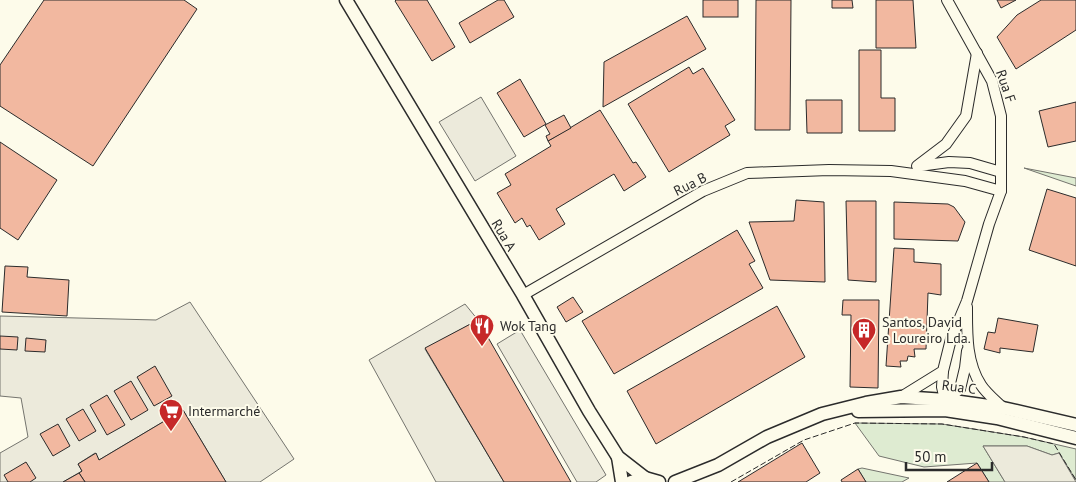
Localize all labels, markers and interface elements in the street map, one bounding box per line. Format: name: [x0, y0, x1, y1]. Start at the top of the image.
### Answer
street label: Rua F: [992, 67, 1020, 105]
street label: Rua B: [670, 168, 710, 200]
street label: Rua A: [487, 216, 521, 255]
restaurant icon: Wok Tang: [469, 313, 495, 347]
place label: Santos, David e Loureiro Lda.: [882, 313, 971, 347]
place label: Wok Tang: [500, 317, 557, 335]
building icon: Santos, David e Loureiro Lda.: [851, 317, 877, 351]
street label: Rua C: [941, 376, 977, 398]
supermarket icon: Intermarché: [158, 398, 184, 432]
place label: Intermarché: [188, 402, 260, 420]
scale bar: [906, 440, 992, 472]
text: 50 m: [914, 447, 947, 466]

